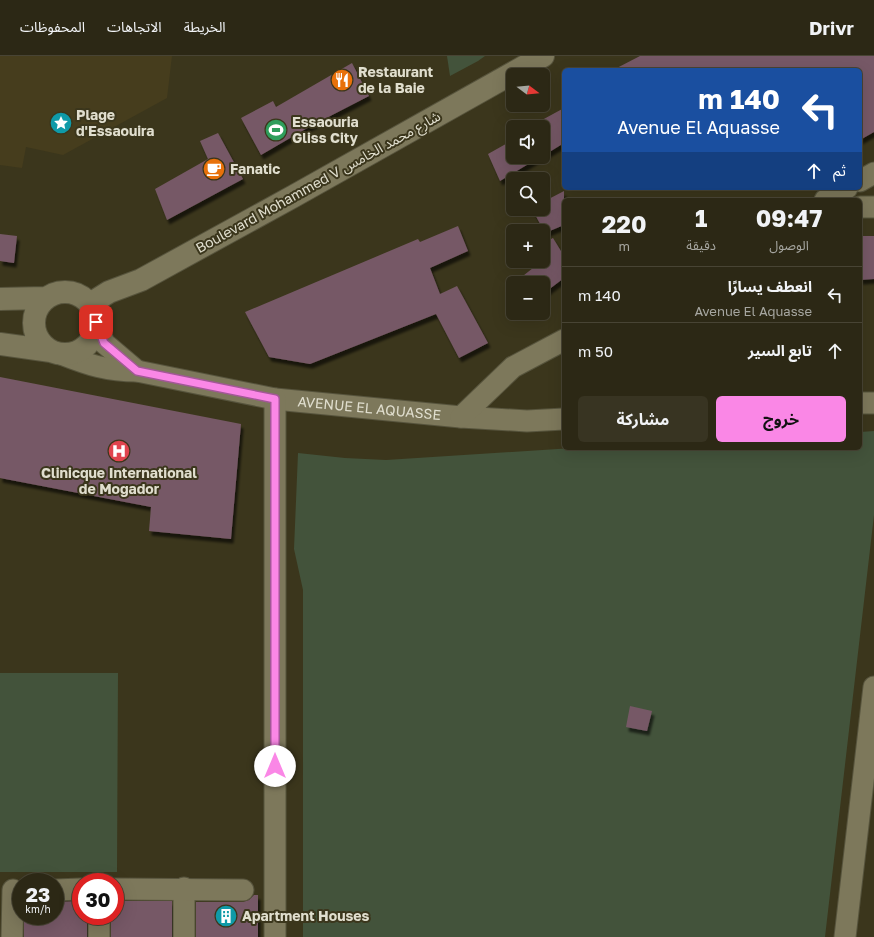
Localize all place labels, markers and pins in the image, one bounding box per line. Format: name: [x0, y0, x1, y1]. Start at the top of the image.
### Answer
place label: Restaurant de la Baie: [358, 63, 433, 96]
restaurant icon: Restaurant de la Baie: [329, 67, 355, 93]
place label: Plage d'Essaouira: [76, 106, 154, 139]
place icon: Plage d'Essaouira: [48, 110, 74, 136]
place label: Essaouria Gliss City: [292, 113, 359, 146]
sports icon: Essaouria Gliss City: [263, 117, 289, 143]
cafe icon: Fanatic: [201, 156, 227, 182]
place label: Fanatic: [230, 160, 280, 177]
pin: [79, 305, 113, 339]
hospital icon: Clinicque International de Mogador: [106, 438, 132, 464]
place label: Clinicque International de Mogador: [41, 464, 197, 497]
building icon: Apartment Houses: [213, 903, 239, 929]
place label: Apartment Houses: [242, 907, 370, 924]

